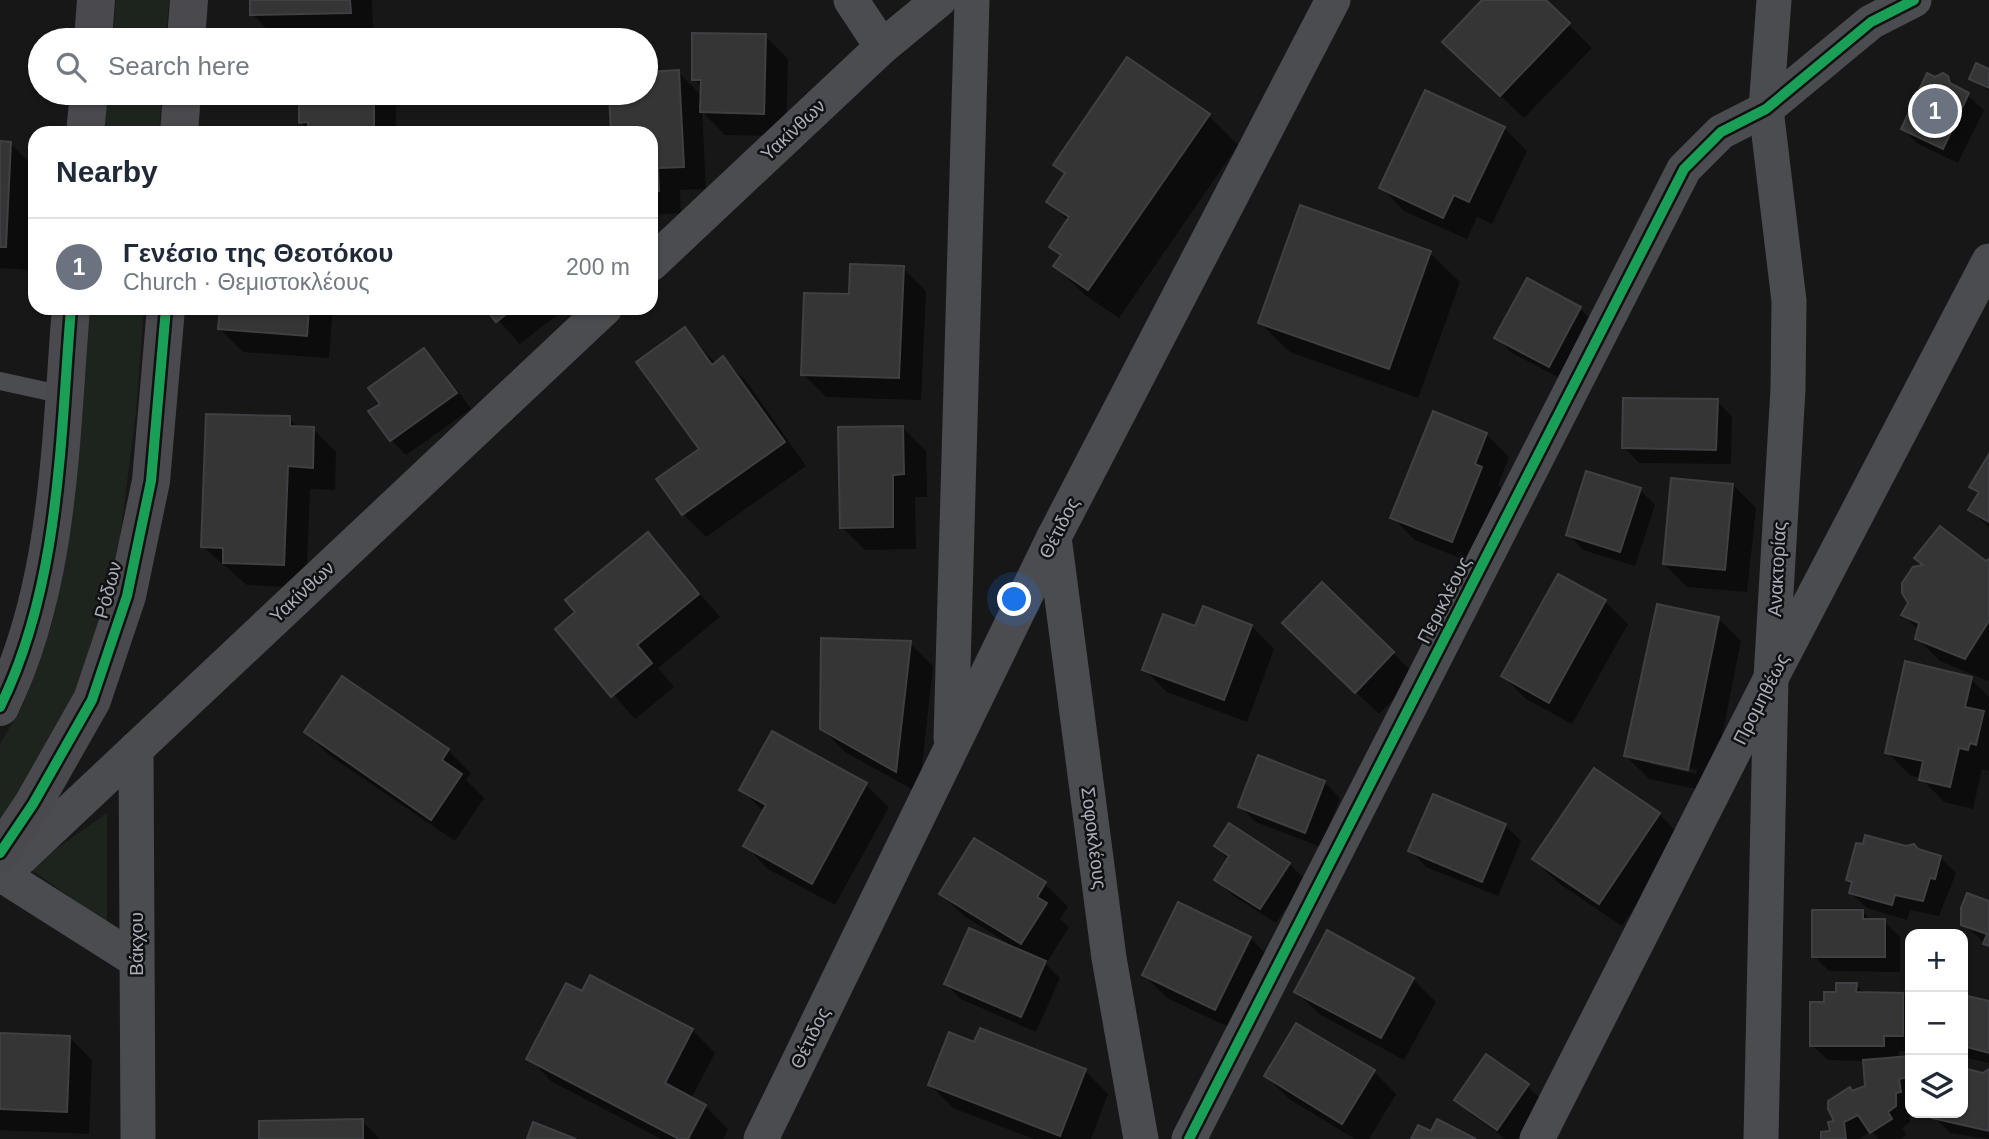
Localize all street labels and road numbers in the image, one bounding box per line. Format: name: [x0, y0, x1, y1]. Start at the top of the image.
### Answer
street label: Υακίνθων: [757, 95, 829, 165]
street label: Θέτιδος: [1035, 494, 1083, 562]
street label: Ανακτορίας: [1764, 521, 1790, 617]
street label: Περικλέους: [1413, 553, 1475, 647]
street label: Υακίνθων: [266, 557, 338, 627]
street label: Ρόδων: [90, 559, 126, 621]
street label: Προμηθέως: [1729, 650, 1793, 748]
street label: Σοφοκλέους: [1077, 786, 1111, 890]
street label: Βάκχου: [126, 912, 147, 976]
street label: Θέτιδος: [786, 1004, 834, 1072]

